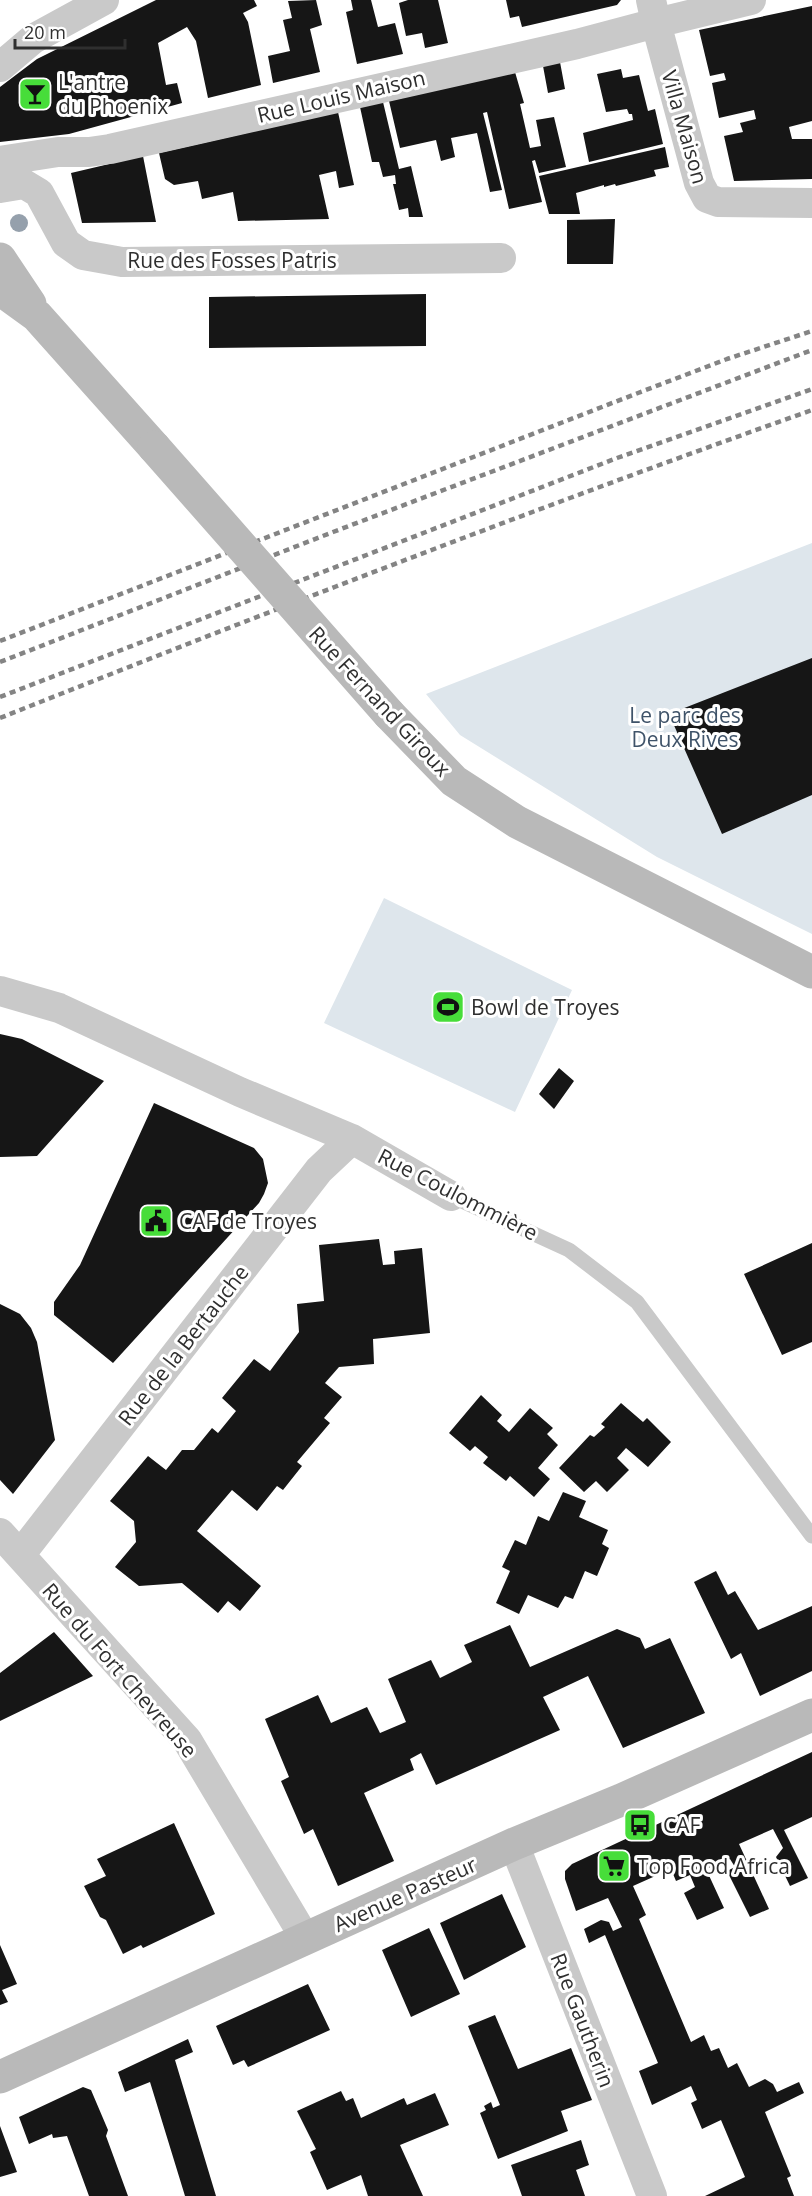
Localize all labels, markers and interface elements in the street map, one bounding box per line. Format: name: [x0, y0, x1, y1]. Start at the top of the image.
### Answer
scale bar: [15, 12, 124, 50]
text: 20 m: [24, 20, 66, 44]
street label: Rue Louis Maison: [254, 63, 428, 129]
street label: Villa Maison: [655, 67, 715, 187]
place label: L'antre du Phoenix: [58, 68, 168, 120]
bar icon: L'antre du Phoenix: [17, 76, 53, 112]
street label: Rue des Fosses Patris: [127, 246, 337, 274]
street label: Rue Fernand Giroux: [303, 620, 457, 782]
park label: Le parc des Deux Rives: [629, 701, 741, 753]
sports icon: Bowl de Troyes: [430, 989, 466, 1025]
place label: Bowl de Troyes: [471, 993, 619, 1021]
street label: Rue Coulommière: [373, 1142, 543, 1246]
public building icon: CAF de Troyes: [138, 1203, 174, 1239]
place label: CAF de Troyes: [179, 1207, 317, 1235]
street label: Rue de la Bertauche: [112, 1259, 254, 1431]
street label: Rue du Fort Chevreuse: [36, 1577, 204, 1763]
bus stop icon: CAF: [622, 1807, 658, 1843]
place label: CAF: [663, 1811, 701, 1839]
supermarket icon: Top Food Africa: [596, 1848, 632, 1884]
street label: Avenue Pasteur: [329, 1850, 481, 1938]
place label: Top Food Africa: [637, 1852, 790, 1880]
street label: Rue Gautherin: [545, 1949, 621, 2091]

